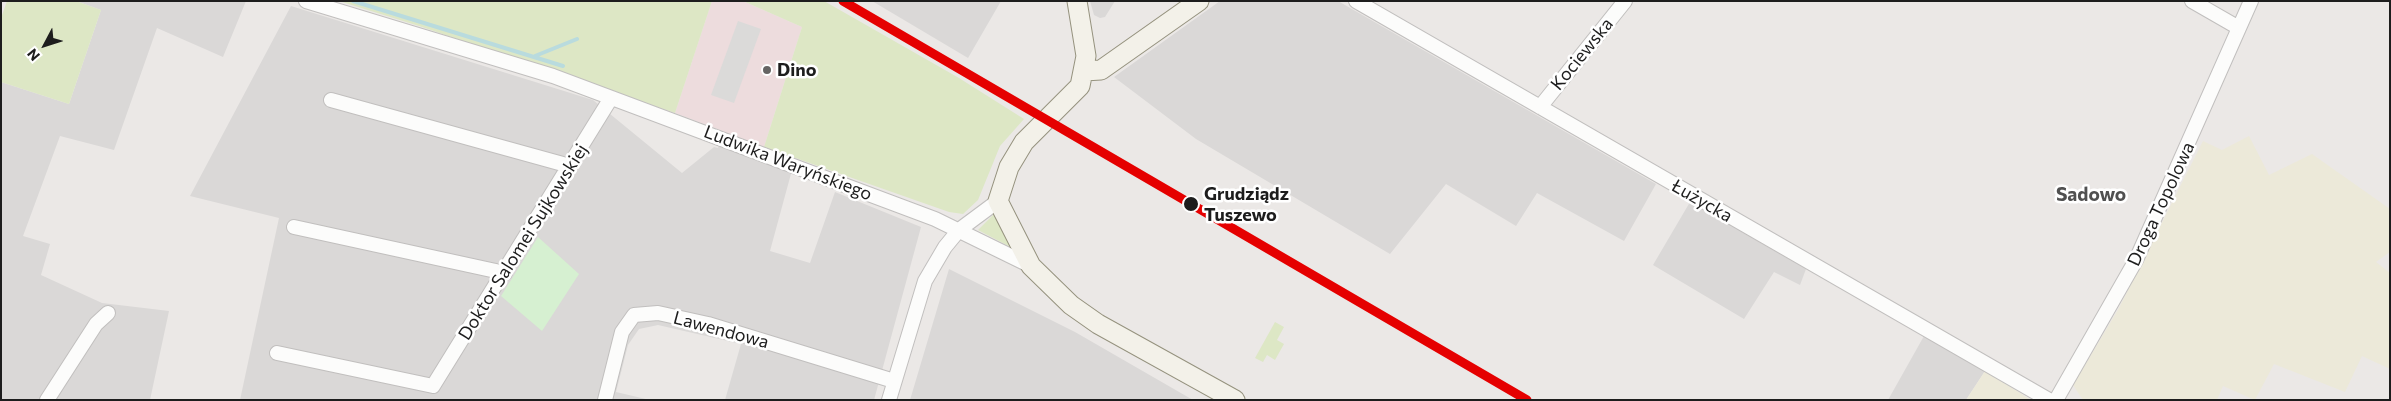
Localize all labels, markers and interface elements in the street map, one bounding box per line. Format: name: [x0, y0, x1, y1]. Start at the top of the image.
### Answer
street label: Kociewska: [1546, 14, 1618, 94]
north arrow: [20, 20, 70, 70]
text: N: [23, 45, 43, 64]
place label: Dino: [777, 59, 816, 81]
marker: Dino: [761, 64, 773, 76]
street label: Ludwika Waryńskiego: [701, 121, 875, 205]
street label: Droga Topolowa: [2123, 139, 2199, 269]
street label: Doktor Salomei Sujkowskiej: [454, 140, 592, 344]
street label: Łużycka: [1668, 175, 1736, 227]
place label: Grudziądz Tuszewo: [1204, 183, 1289, 225]
district label: Sadowo: [2056, 184, 2126, 206]
marker: Grudziądz Tuszewo: [1182, 195, 1200, 213]
street label: Lawendowa: [671, 307, 771, 353]

